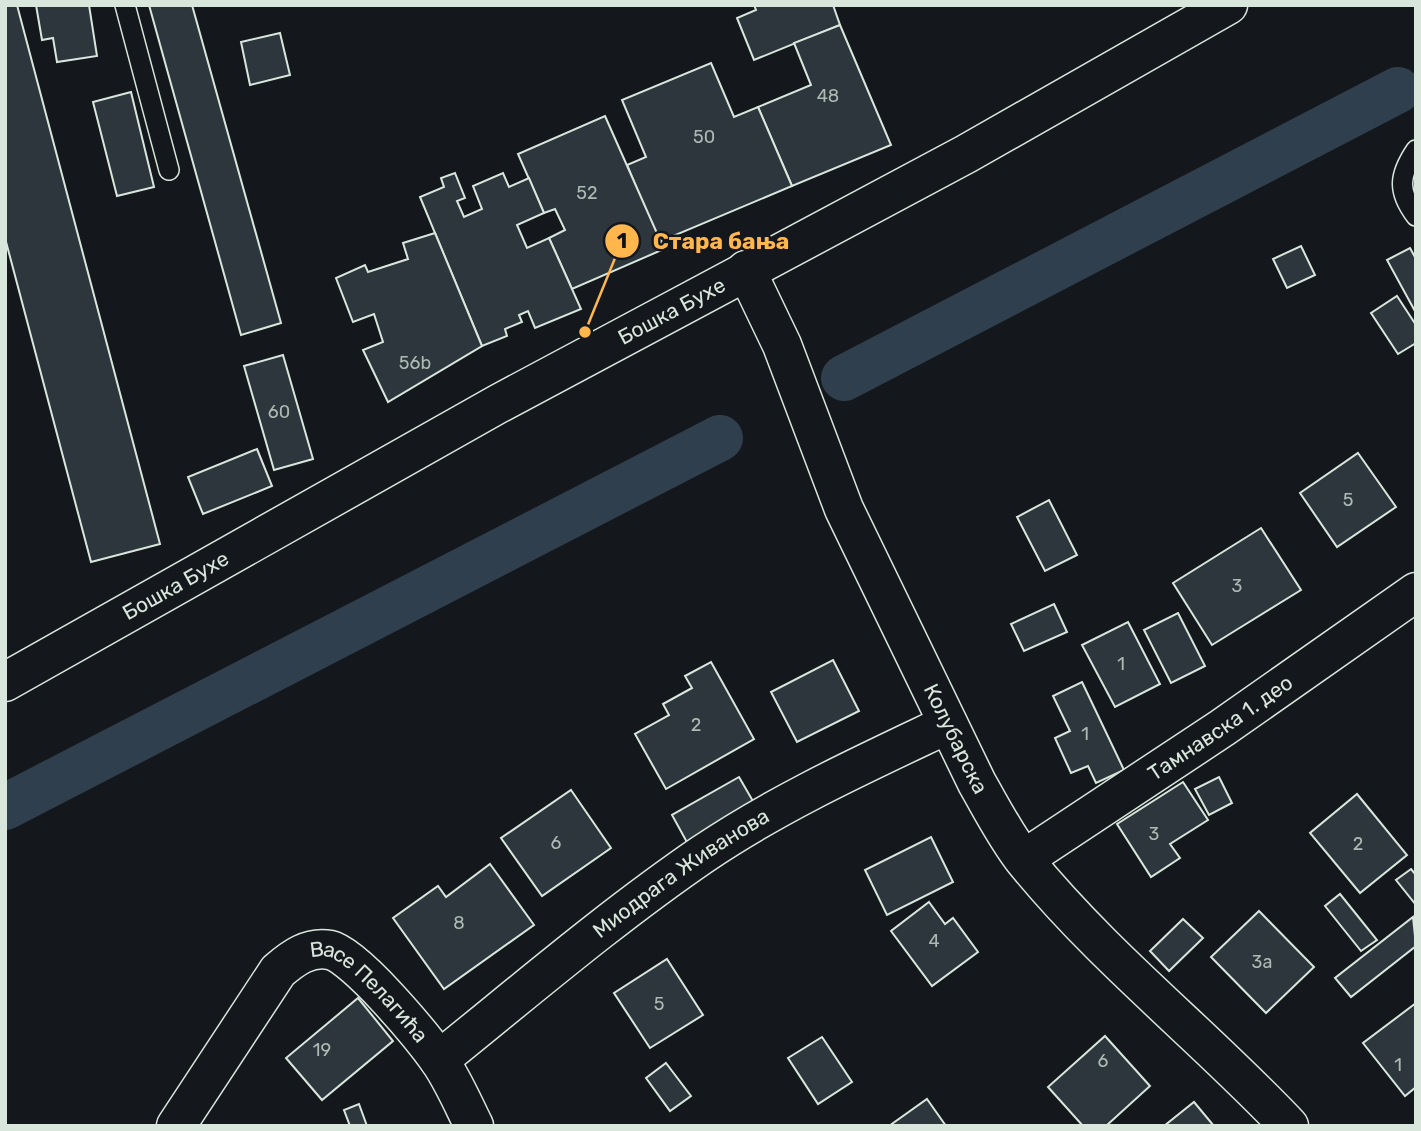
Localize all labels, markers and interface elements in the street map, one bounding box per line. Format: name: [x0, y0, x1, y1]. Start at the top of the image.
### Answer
house number: 48: [817, 85, 839, 107]
house number: 50: [693, 126, 715, 148]
house number: 52: [576, 182, 598, 204]
callout: Стара бања: [604, 219, 804, 263]
text: Стара бања: [653, 227, 789, 255]
text: 1: [617, 228, 627, 253]
street label: Бошка Бухе: [614, 272, 730, 350]
house number: 56b: [399, 352, 431, 374]
house number: 60: [268, 401, 290, 423]
house number: 5: [1343, 489, 1353, 511]
street label: Бошка Бухе: [118, 545, 233, 625]
house number: 3: [1232, 575, 1242, 597]
house number: 1: [1117, 653, 1125, 675]
street label: Тамнавска 1. део: [1143, 669, 1297, 786]
street label: Колубарска: [919, 680, 993, 798]
house number: 2: [691, 714, 701, 736]
house number: 1: [1081, 723, 1089, 745]
street label: Миодрага Живанова: [588, 803, 773, 943]
house number: 3: [1149, 823, 1159, 845]
house number: 6: [551, 832, 562, 854]
house number: 2: [1353, 833, 1363, 855]
house number: 8: [453, 912, 465, 934]
house number: 4: [928, 930, 940, 952]
street label: Васе Пелагића: [308, 936, 434, 1047]
house number: 3a: [1252, 951, 1272, 973]
house number: 5: [654, 993, 664, 1015]
house number: 19: [313, 1039, 331, 1061]
house number: 6: [1098, 1050, 1109, 1072]
house number: 1: [1394, 1054, 1402, 1076]

